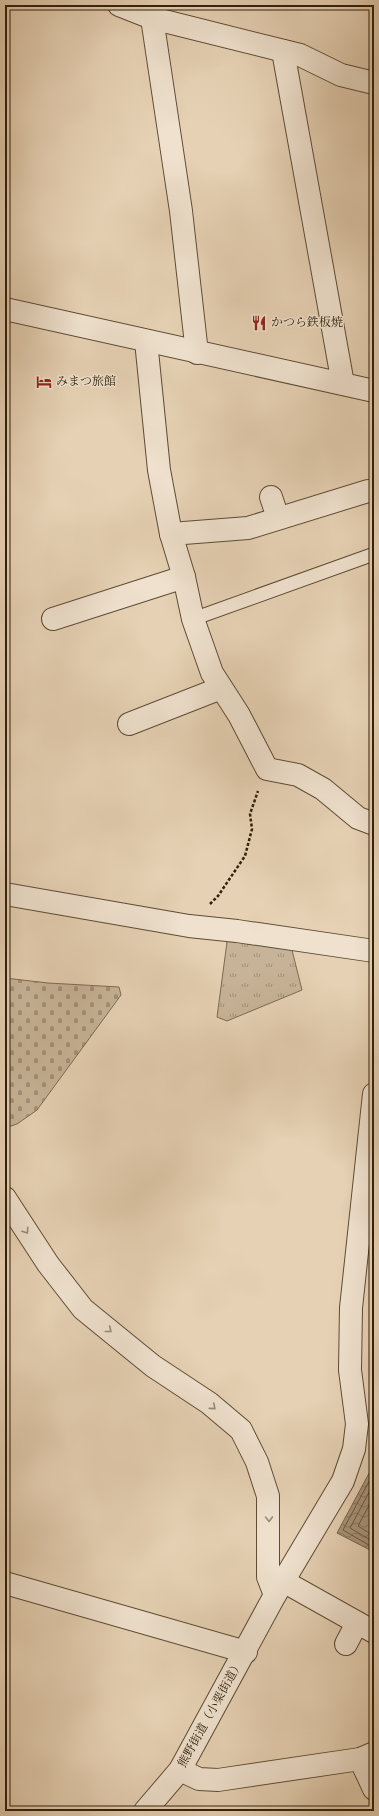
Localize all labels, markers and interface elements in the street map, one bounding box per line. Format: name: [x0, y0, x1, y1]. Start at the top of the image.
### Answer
restaurant icon: かつら鉄板焼: [250, 314, 268, 332]
place label: かつら鉄板焼: [271, 315, 343, 329]
hotel icon: みまつ旅館: [35, 373, 53, 391]
place label: みまつ旅館: [56, 374, 116, 388]
one-way arrow: [21, 1227, 29, 1234]
one-way arrow: [104, 1326, 111, 1333]
one-way arrow: [209, 1403, 216, 1410]
one-way arrow: [265, 1516, 273, 1522]
street label: 熊野街道（小栗街道）: [175, 1658, 245, 1769]

